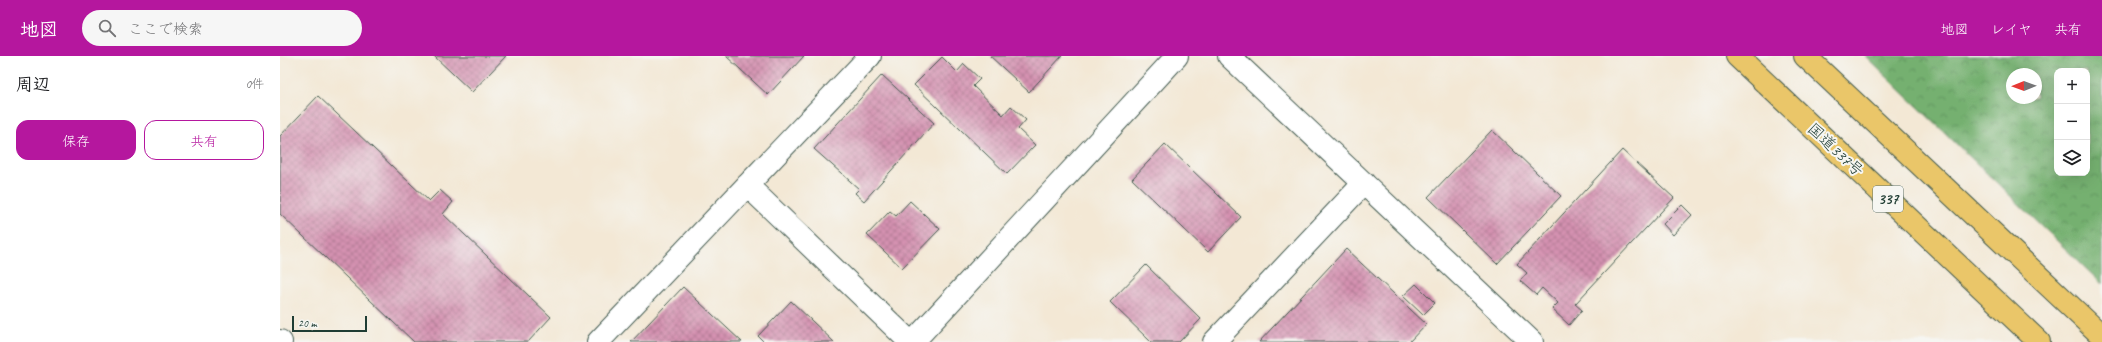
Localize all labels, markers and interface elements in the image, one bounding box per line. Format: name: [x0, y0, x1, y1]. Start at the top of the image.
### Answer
search box: [82, 10, 362, 46]
icon: search: [96, 17, 118, 39]
text: 地図: [20, 18, 58, 42]
text: ここで検索: [128, 20, 203, 39]
text: 地図: [1941, 21, 1969, 38]
text: レイヤ: [1991, 21, 2032, 38]
text: 共有: [2054, 21, 2082, 38]
north arrow: [2006, 68, 2042, 104]
map controls: [2054, 68, 2090, 176]
button: +: [2054, 68, 2090, 104]
text: 周辺: [16, 74, 50, 95]
text: 0件: [245, 76, 264, 92]
button: −: [2054, 104, 2090, 140]
street label: 国道337号: [1803, 119, 1868, 181]
button: 保存: [16, 120, 136, 160]
button: 共有: [144, 120, 264, 160]
button: layers: [2054, 140, 2090, 176]
road number: 337: [1873, 186, 1903, 212]
scale bar: [292, 314, 367, 333]
text: 20 m: [298, 316, 317, 330]

